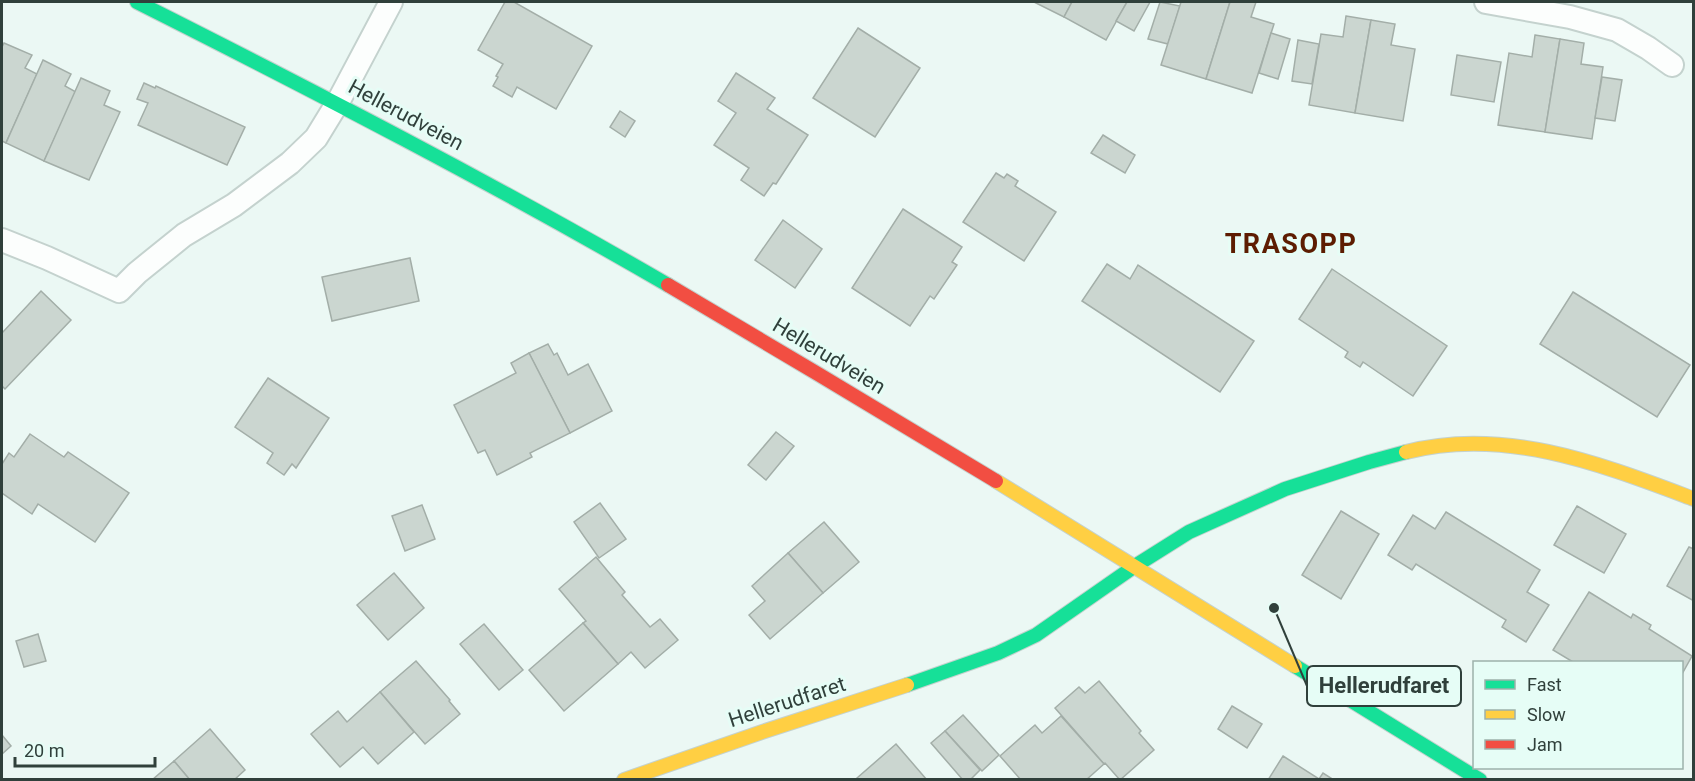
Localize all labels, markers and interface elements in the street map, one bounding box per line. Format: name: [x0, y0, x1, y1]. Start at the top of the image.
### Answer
street label: Hellerudveien: [344, 75, 468, 155]
district label: TRASOPP: [1225, 228, 1357, 260]
street label: Hellerudveien: [768, 313, 890, 399]
legend: [1473, 661, 1683, 769]
callout: Hellerudfaret: [1307, 666, 1461, 706]
street label: Hellerudfaret: [725, 672, 849, 732]
text: Hellerudfaret: [1319, 673, 1450, 698]
text: Fast: [1527, 674, 1562, 695]
text: Slow: [1527, 704, 1566, 725]
scale bar: [15, 730, 154, 768]
text: Jam: [1527, 734, 1563, 755]
text: 20 m: [24, 740, 64, 761]

